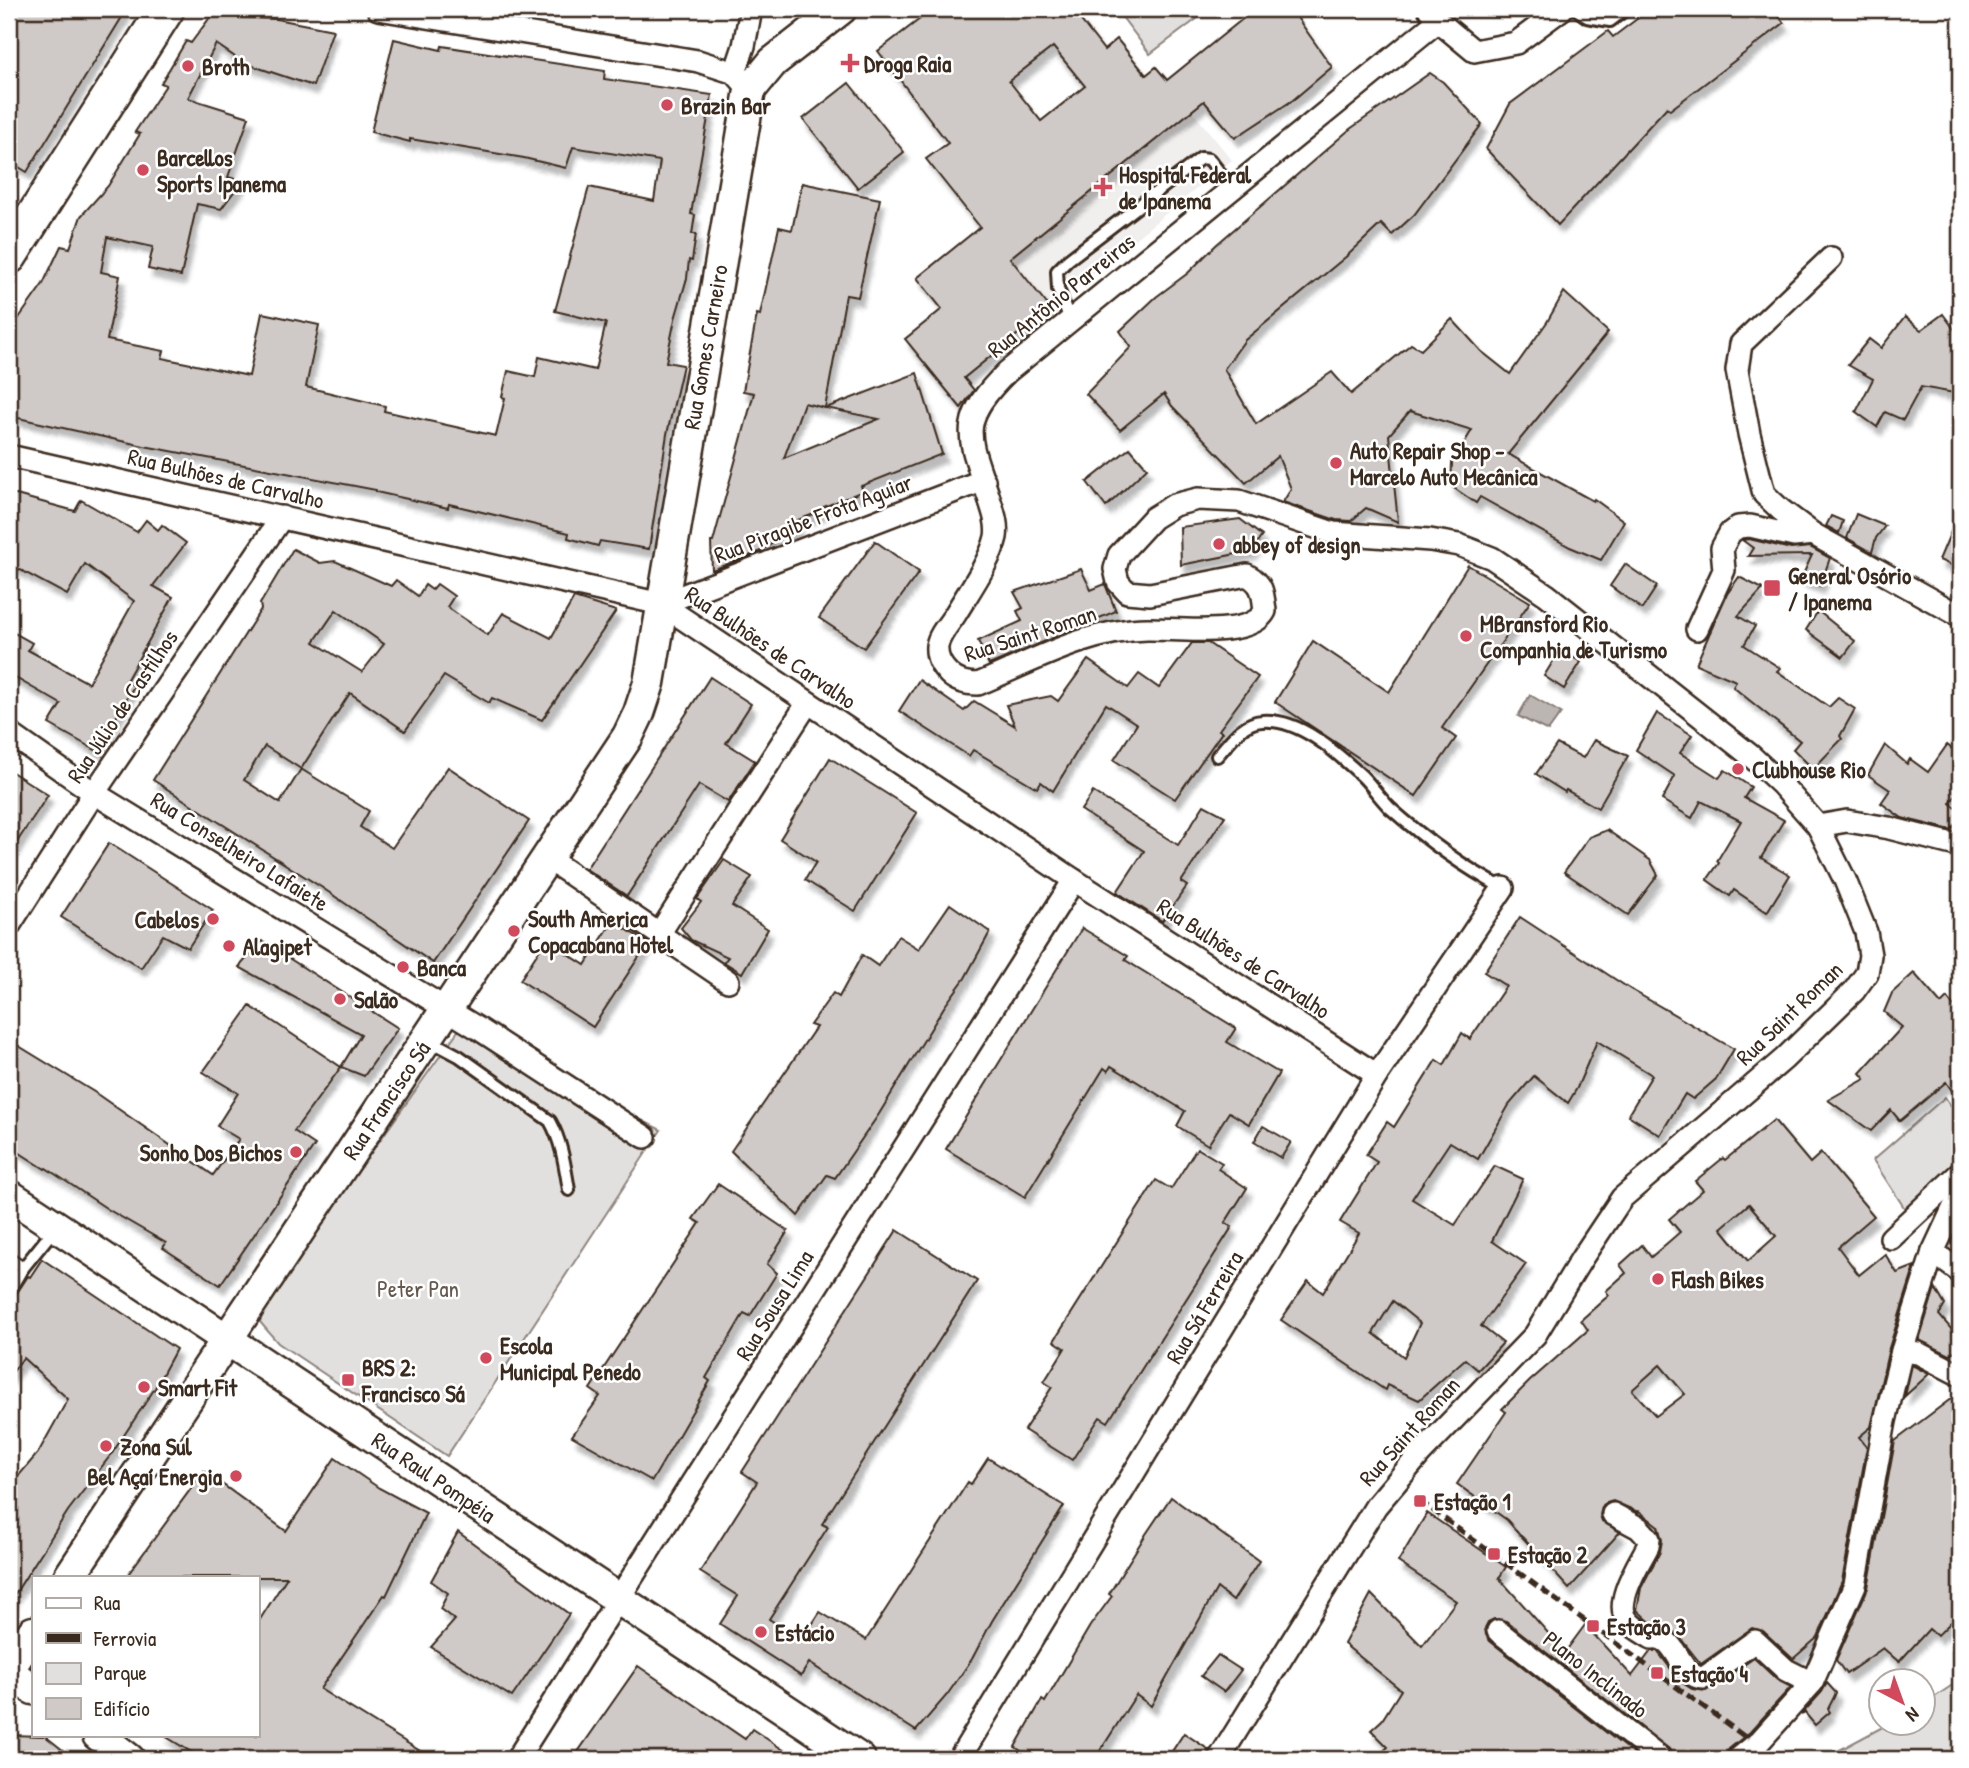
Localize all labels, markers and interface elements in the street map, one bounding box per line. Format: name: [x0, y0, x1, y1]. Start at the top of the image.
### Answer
place label: Droga Raia: [864, 48, 951, 80]
place label: Broth: [202, 51, 250, 82]
marker: Droga Raia: [842, 55, 858, 71]
marker: Broth: [180, 58, 196, 74]
place label: Brazin Bar: [681, 90, 771, 121]
marker: Brazin Bar: [659, 97, 675, 113]
place label: Barcellos Sports Ipanema: [157, 142, 286, 200]
place label: Hospital Federal de Ipanema: [1119, 159, 1252, 217]
marker: Barcellos Sports Ipanema: [135, 162, 151, 178]
marker: Hospital Federal de Ipanema: [1093, 177, 1113, 197]
street label: Rua Antônio Parreiras: [981, 226, 1141, 364]
street label: Rua Gomes Carneiro: [675, 262, 735, 432]
place label: Auto Repair Shop - Marcelo Auto Mecânica: [1350, 435, 1537, 492]
street label: Rua Bulhões de Carvalho: [125, 440, 327, 516]
marker: Auto Repair Shop - Marcelo Auto Mecânica: [1328, 455, 1344, 471]
street label: Rua Piragibe Frota Aguiar: [709, 466, 917, 570]
place label: abbey of design: [1233, 529, 1361, 561]
marker: abbey of design: [1211, 536, 1227, 552]
place label: General Osório / Ipanema: [1788, 560, 1912, 618]
street label: Rua Bulhões de Carvalho: [679, 578, 863, 716]
marker: General Osório / Ipanema: [1762, 578, 1782, 598]
street label: Rua Saint Roman: [960, 597, 1100, 669]
place label: MBransford Rio Companhia de Turismo: [1480, 608, 1668, 666]
street label: Rua Júlio de Castilhos: [59, 623, 185, 789]
marker: MBransford Rio Companhia de Turismo: [1458, 628, 1474, 644]
place label: Clubhouse Rio: [1752, 754, 1866, 785]
marker: Clubhouse Rio: [1730, 761, 1746, 777]
street label: Rua Conselheiro Lafaiete: [145, 784, 335, 918]
street label: Rua Bulhões de Carvalho: [1152, 890, 1336, 1026]
place label: South America Copacabana Hotel: [528, 903, 674, 961]
place label: Cabelos: [135, 904, 199, 935]
marker: Cabelos: [205, 911, 221, 927]
marker: South America Copacabana Hotel: [506, 923, 522, 939]
place label: Alagipet: [243, 931, 313, 963]
marker: Alagipet: [221, 938, 237, 954]
place label: Banca: [417, 952, 466, 983]
street label: Rua Saint Roman: [1729, 954, 1849, 1072]
marker: Banca: [395, 959, 411, 975]
place label: Salão: [354, 984, 399, 1015]
marker: Salão: [332, 991, 348, 1007]
street label: Rua Francisco Sá: [335, 1035, 437, 1165]
place label: Sonho Dos Bichos: [140, 1137, 282, 1168]
marker: Sonho Dos Bichos: [288, 1144, 304, 1160]
street label: Rua Sousa Lima: [728, 1244, 820, 1366]
street label: Rua Sá Ferreira: [1158, 1245, 1250, 1369]
place label: Flash Bikes: [1671, 1264, 1764, 1295]
marker: Flash Bikes: [1650, 1271, 1666, 1287]
park label: Peter Pan: [377, 1273, 459, 1304]
place label: Escola Municipal Penedo: [500, 1330, 642, 1388]
marker: Escola Municipal Penedo: [478, 1350, 494, 1366]
place label: BRS 2: Francisco Sá: [361, 1352, 465, 1409]
street label: Rua Saint Roman: [1352, 1370, 1466, 1492]
place label: Smart Fit: [158, 1372, 238, 1403]
marker: BRS 2: Francisco Sá: [340, 1372, 356, 1388]
marker: Smart Fit: [136, 1379, 152, 1395]
street label: Rua Raul Pompéia: [366, 1424, 502, 1530]
place label: Zona Sul: [120, 1431, 192, 1462]
marker: Zona Sul: [98, 1438, 114, 1454]
place label: Bel Açaí Energia: [87, 1461, 222, 1493]
marker: Bel Açaí Energia: [228, 1468, 244, 1484]
place label: Estação 1: [1434, 1486, 1511, 1517]
marker: Estação 1: [1412, 1493, 1428, 1509]
place label: Estação 2: [1508, 1539, 1587, 1570]
marker: Estação 2: [1486, 1546, 1502, 1562]
legend: [32, 1576, 259, 1736]
text: Rua: [94, 1588, 120, 1617]
place label: Estação 3: [1607, 1611, 1686, 1642]
place label: Estácio: [775, 1617, 835, 1648]
marker: Estação 3: [1585, 1618, 1601, 1634]
street label: Plano Inclinado: [1537, 1623, 1655, 1725]
text: Ferrovia: [93, 1624, 156, 1653]
marker: Estácio: [753, 1624, 769, 1640]
text: Parque: [94, 1658, 147, 1687]
place label: Estação 4: [1671, 1658, 1748, 1689]
marker: Estação 4: [1649, 1665, 1665, 1681]
north arrow: [1868, 1666, 1938, 1736]
text: Edifício: [94, 1694, 150, 1723]
text: N: [1901, 1702, 1925, 1728]

